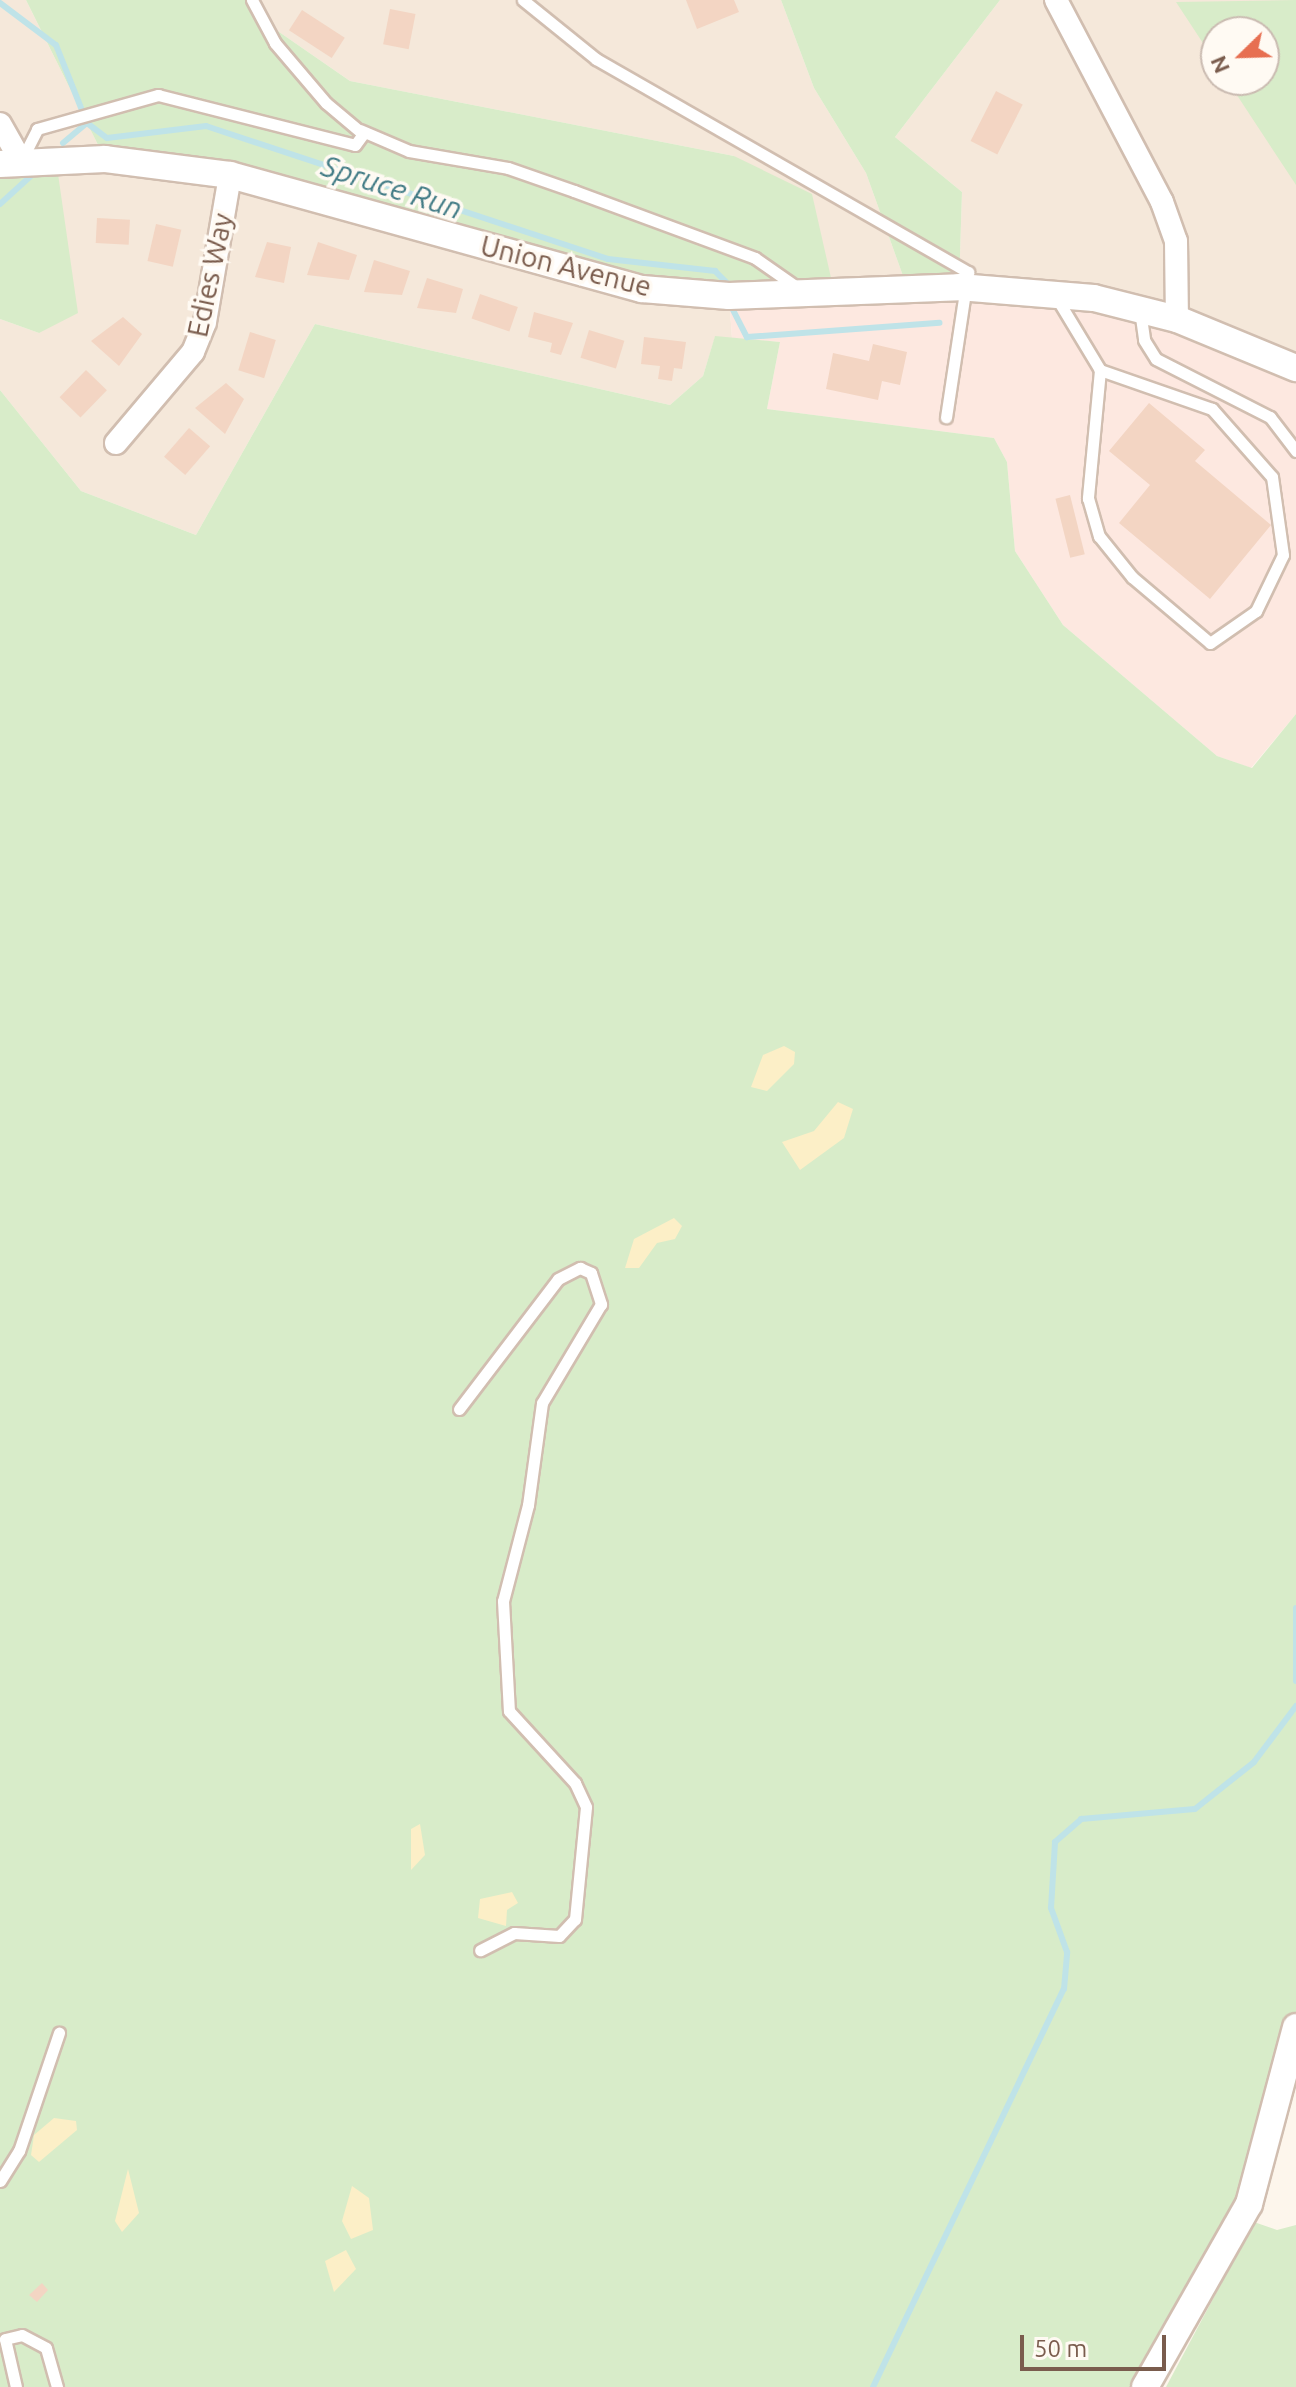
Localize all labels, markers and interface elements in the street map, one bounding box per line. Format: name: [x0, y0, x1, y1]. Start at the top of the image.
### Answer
north arrow: [1200, 16, 1280, 96]
text: N: [1205, 52, 1234, 77]
water label: Spruce Run: [317, 147, 467, 227]
street label: Edies Way: [180, 210, 240, 340]
street label: Union Avenue: [477, 229, 655, 303]
scale bar: [1024, 2319, 1170, 2369]
text: 50 m: [1034, 2335, 1087, 2362]

